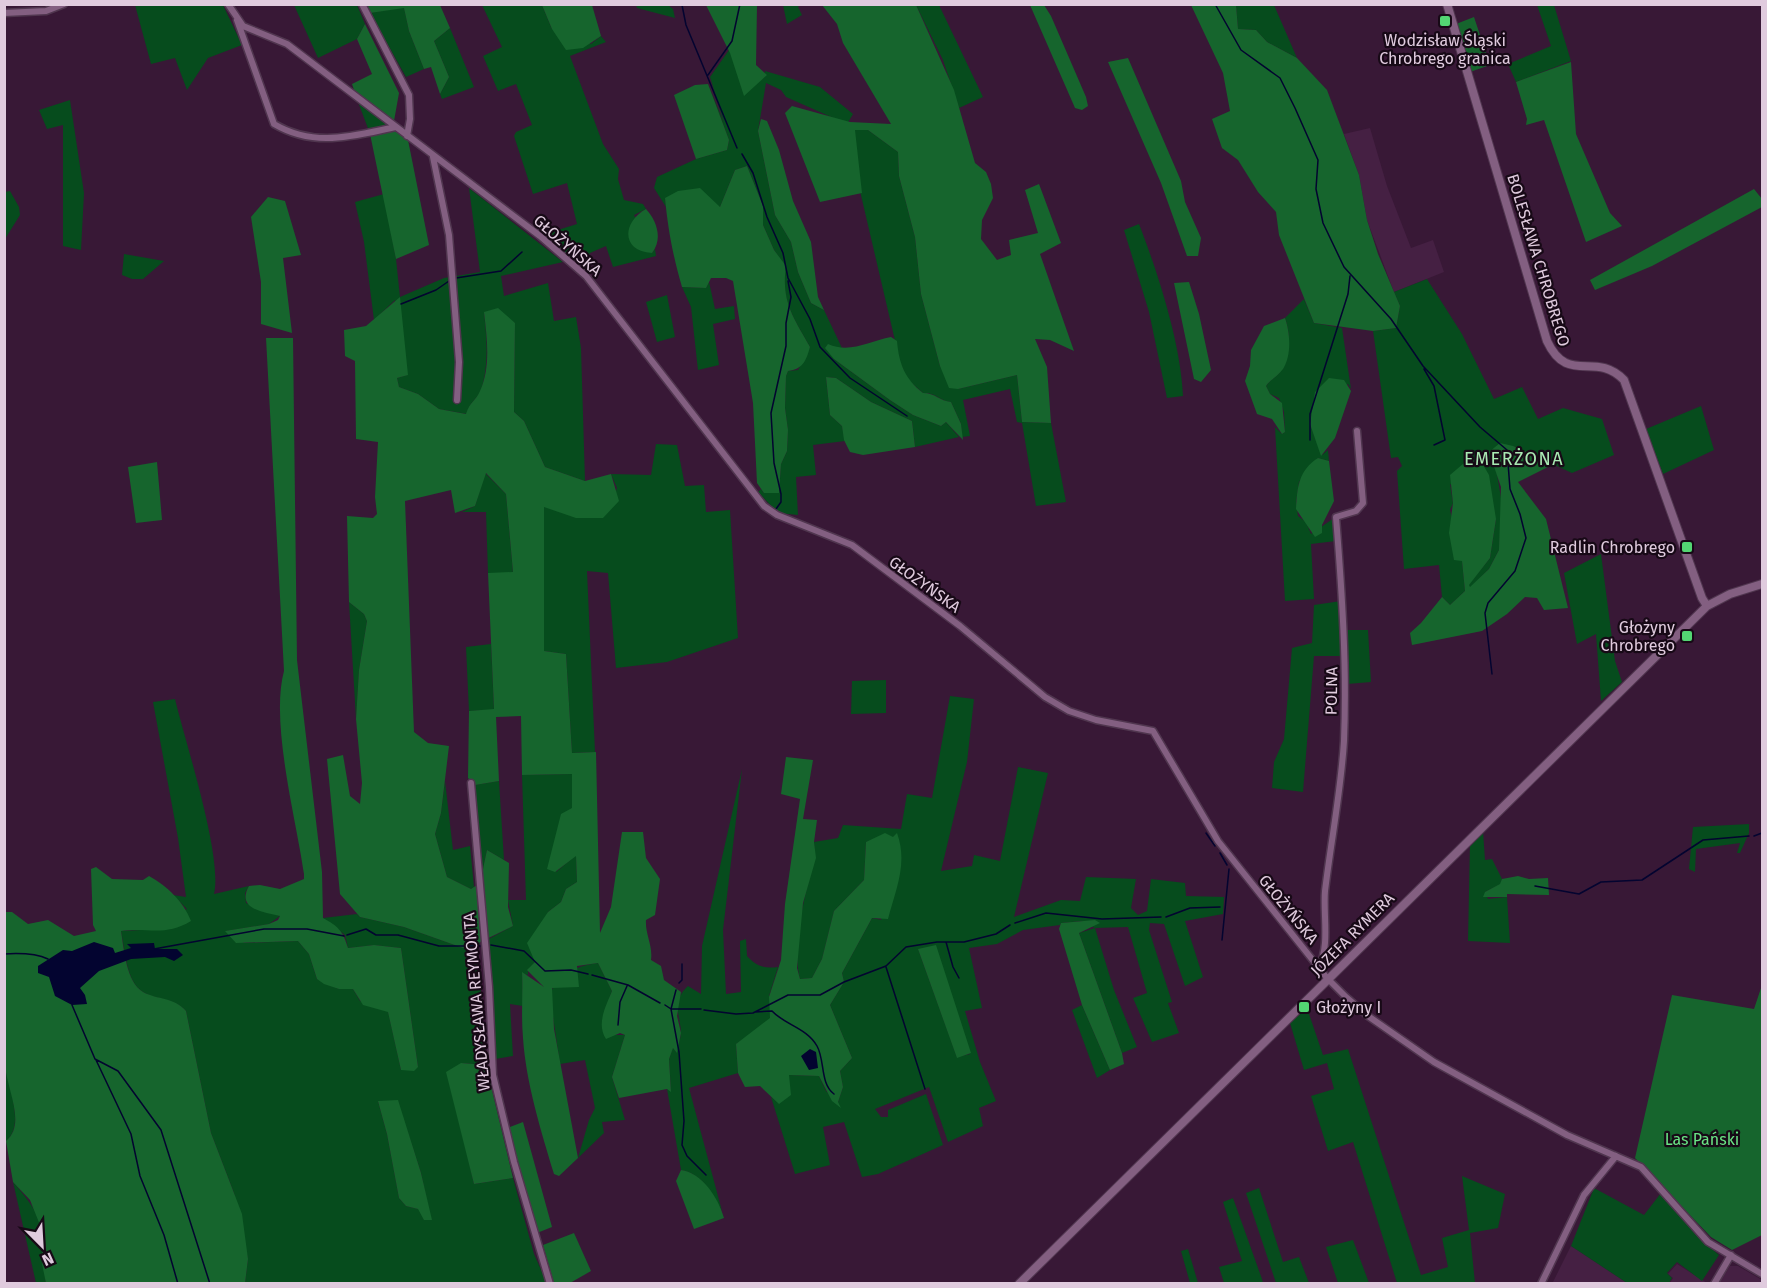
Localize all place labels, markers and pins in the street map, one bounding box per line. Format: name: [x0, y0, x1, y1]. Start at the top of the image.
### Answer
marker: Wodzisław Śląski Chrobrego granica: [1438, 14, 1452, 28]
place label: Wodzisław Śląski Chrobrego granica: [1379, 30, 1511, 68]
place label: Radlin Chrobrego: [1550, 538, 1675, 557]
marker: Radlin Chrobrego: [1680, 540, 1694, 554]
place label: Głożyny Chrobrego: [1600, 618, 1675, 655]
marker: Głożyny Chrobrego: [1680, 629, 1694, 643]
place label: Głożyny I: [1316, 998, 1381, 1017]
marker: Głożyny I: [1297, 1000, 1311, 1014]

